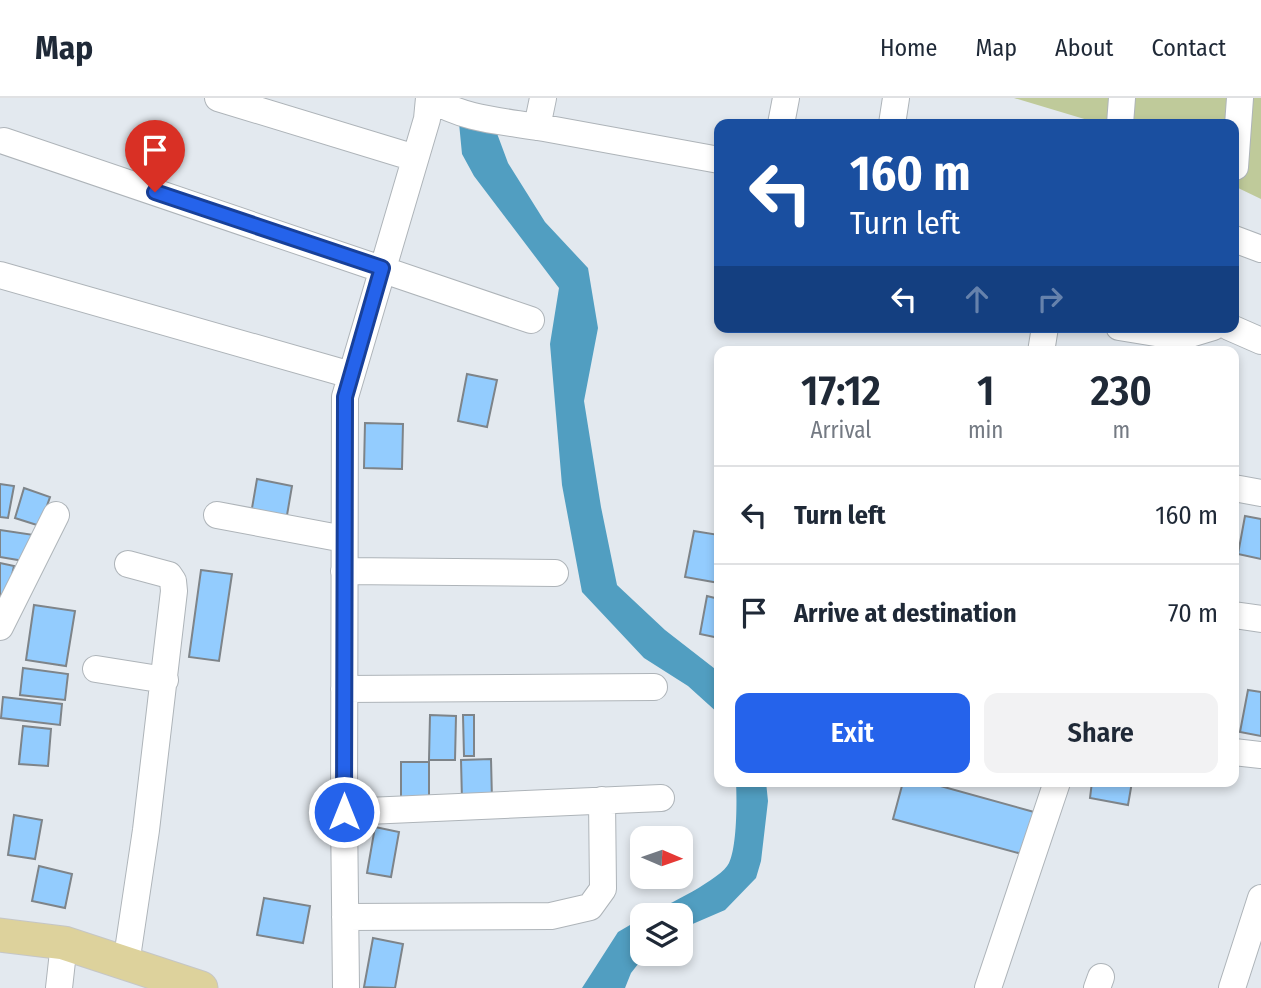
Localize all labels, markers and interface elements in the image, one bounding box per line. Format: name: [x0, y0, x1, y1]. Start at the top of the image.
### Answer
text: Map: [35, 28, 93, 68]
text: Home: [880, 34, 937, 62]
text: Map: [975, 34, 1017, 62]
text: About: [1055, 34, 1113, 62]
text: Contact: [1151, 34, 1226, 62]
pin: [125, 120, 185, 192]
icon: arrive: [136, 131, 174, 169]
text: 160 m: [850, 144, 971, 203]
icon: left: [735, 147, 826, 238]
text: Turn left: [850, 204, 960, 242]
icon: left: [885, 280, 923, 318]
icon: ahead: [958, 280, 996, 318]
icon: right: [1031, 280, 1069, 318]
text: 17:12: [801, 366, 881, 416]
text: 1: [977, 366, 994, 416]
text: 230: [1090, 366, 1152, 416]
text: Arrival: [810, 416, 871, 444]
text: min: [968, 416, 1003, 444]
text: m: [1112, 416, 1130, 444]
icon: left: [735, 496, 773, 534]
text: Turn left: [794, 500, 886, 531]
text: 160 m: [1155, 500, 1218, 531]
icon: arrive: [735, 594, 773, 632]
text: Arrive at destination: [794, 598, 1017, 629]
text: 70 m: [1168, 598, 1218, 629]
button: Exit: [735, 693, 970, 773]
button: Share: [984, 693, 1218, 773]
position arrow: [307, 775, 381, 849]
north arrow: [630, 826, 693, 889]
map controls: [630, 826, 693, 966]
button: layers: [630, 903, 693, 966]

